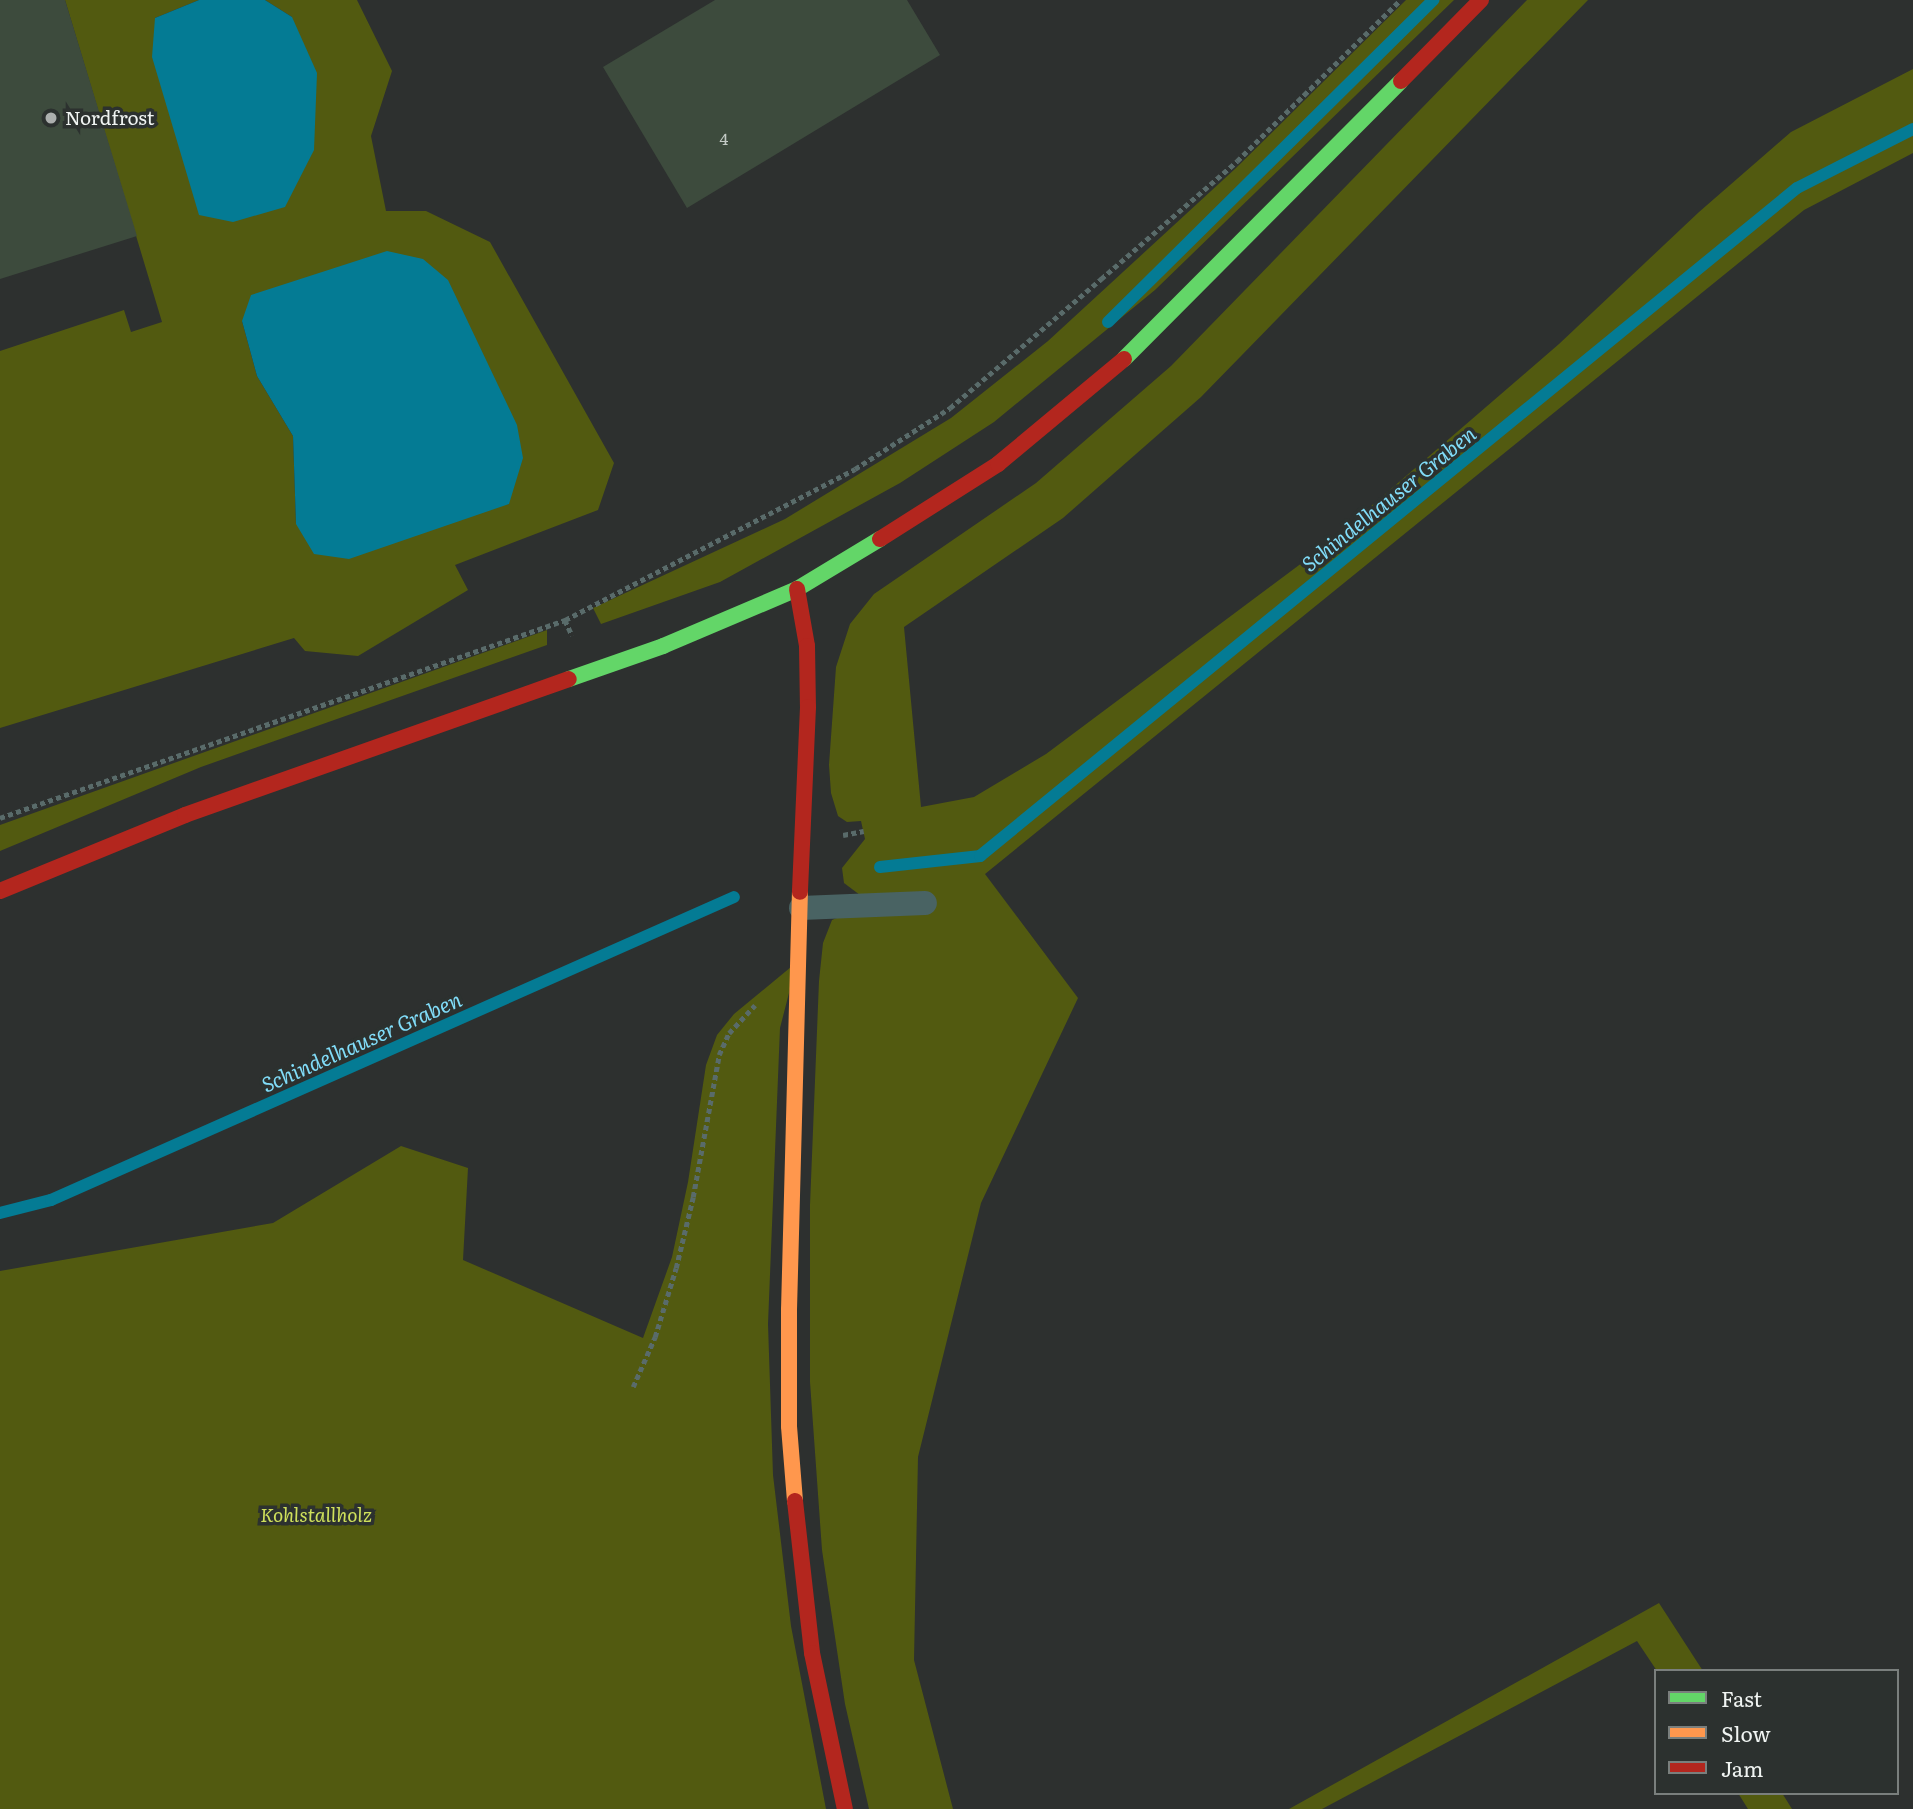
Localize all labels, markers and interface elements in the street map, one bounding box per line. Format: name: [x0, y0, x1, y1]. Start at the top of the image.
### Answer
place label: Nordfrost: [65, 107, 154, 129]
marker: Nordfrost: [43, 110, 59, 126]
house number: 4: [720, 128, 728, 148]
water label: Schindelhauser Graben: [1296, 420, 1480, 576]
water label: Schindelhauser Graben: [257, 986, 465, 1096]
park label: Kohlstallholz: [260, 1504, 372, 1526]
legend: [1654, 1669, 1899, 1795]
text: Fast: [1721, 1682, 1762, 1713]
text: Slow: [1721, 1717, 1771, 1748]
text: Jam: [1721, 1752, 1763, 1783]

